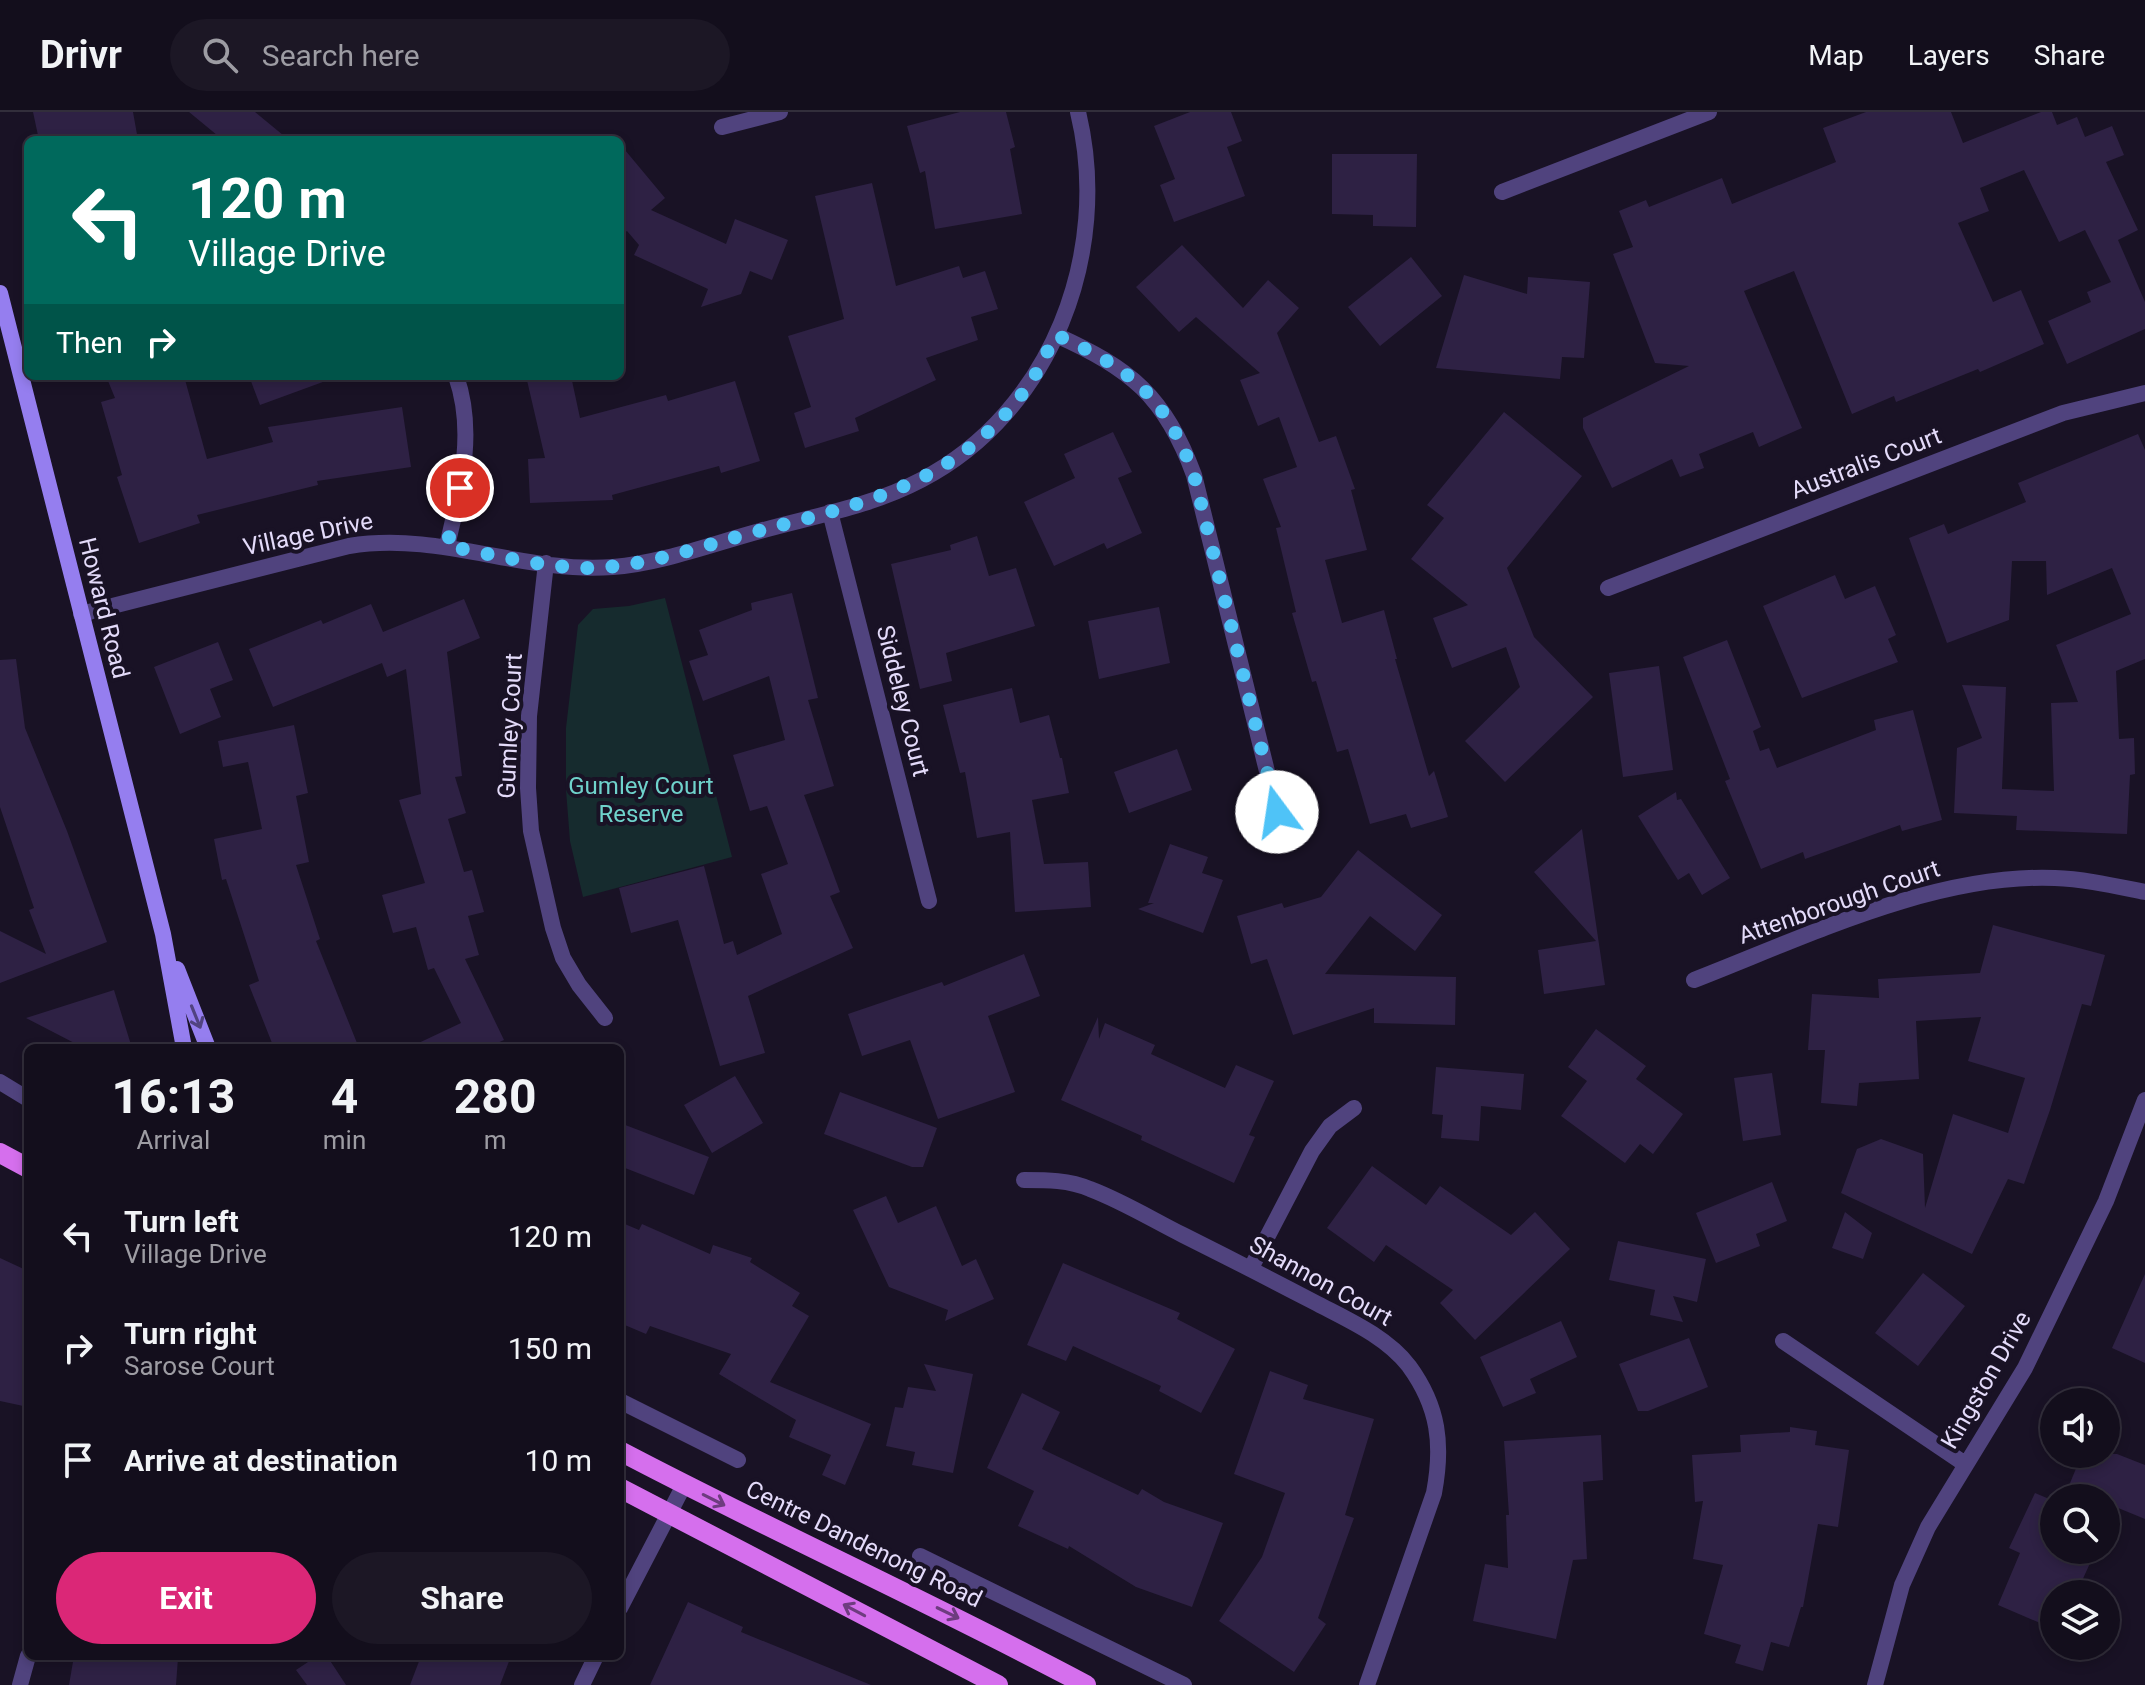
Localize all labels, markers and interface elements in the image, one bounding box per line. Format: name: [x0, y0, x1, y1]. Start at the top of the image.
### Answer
search box: [170, 19, 730, 91]
text: Drivr: [40, 33, 122, 77]
icon: search: [198, 33, 242, 77]
text: Search here: [262, 38, 420, 73]
text: Map: [1808, 39, 1864, 72]
text: Layers: [1908, 39, 1990, 72]
text: Share: [2034, 39, 2105, 72]
text: 120 m: [188, 166, 347, 232]
icon: left: [56, 168, 160, 272]
text: Village Drive: [188, 233, 386, 275]
icon: right: [139, 320, 183, 364]
text: Then: [56, 325, 123, 360]
street label: Australis Court: [1787, 421, 1945, 505]
pin: [426, 454, 494, 522]
icon: arrive: [438, 466, 482, 510]
street label: Village Drive: [241, 507, 375, 561]
street label: Howard Road: [73, 535, 135, 681]
street label: Siddeley Court: [871, 623, 935, 780]
street label: Gumley Court: [492, 652, 528, 799]
position arrow: [1235, 770, 1319, 854]
park label: Gumley Court Reserve: [568, 772, 714, 828]
street label: Attenborough Court: [1735, 854, 1943, 950]
one-way arrow: [190, 1004, 204, 1029]
text: 16:13: [112, 1068, 235, 1125]
text: 4: [331, 1068, 358, 1125]
text: 280: [454, 1068, 536, 1125]
text: Arrival: [137, 1125, 210, 1155]
text: min: [323, 1125, 366, 1155]
text: m: [484, 1125, 507, 1155]
text: Turn left: [124, 1204, 239, 1239]
icon: left: [56, 1214, 100, 1258]
text: 120 m: [508, 1219, 592, 1254]
street label: Shannon Court: [1245, 1230, 1397, 1332]
text: Village Drive: [124, 1239, 267, 1269]
street label: Kingston Drive: [1935, 1306, 2037, 1454]
text: Turn right: [124, 1316, 257, 1351]
icon: right: [56, 1326, 100, 1370]
text: 150 m: [508, 1331, 592, 1366]
text: Sarose Court: [124, 1351, 275, 1381]
map controls: [2040, 1388, 2120, 1660]
button: sound: [2040, 1388, 2120, 1468]
icon: arrive: [56, 1438, 100, 1482]
text: Arrive at destination: [124, 1443, 398, 1478]
text: 10 m: [525, 1443, 592, 1478]
street label: Centre Dandenong Road: [741, 1475, 987, 1613]
button: search: [2040, 1484, 2120, 1564]
one-way arrow: [702, 1493, 725, 1509]
button: Exit: [56, 1552, 316, 1644]
button: Share: [332, 1552, 592, 1644]
button: layers: [2040, 1580, 2120, 1660]
one-way arrow: [843, 1601, 867, 1617]
one-way arrow: [936, 1606, 960, 1621]

